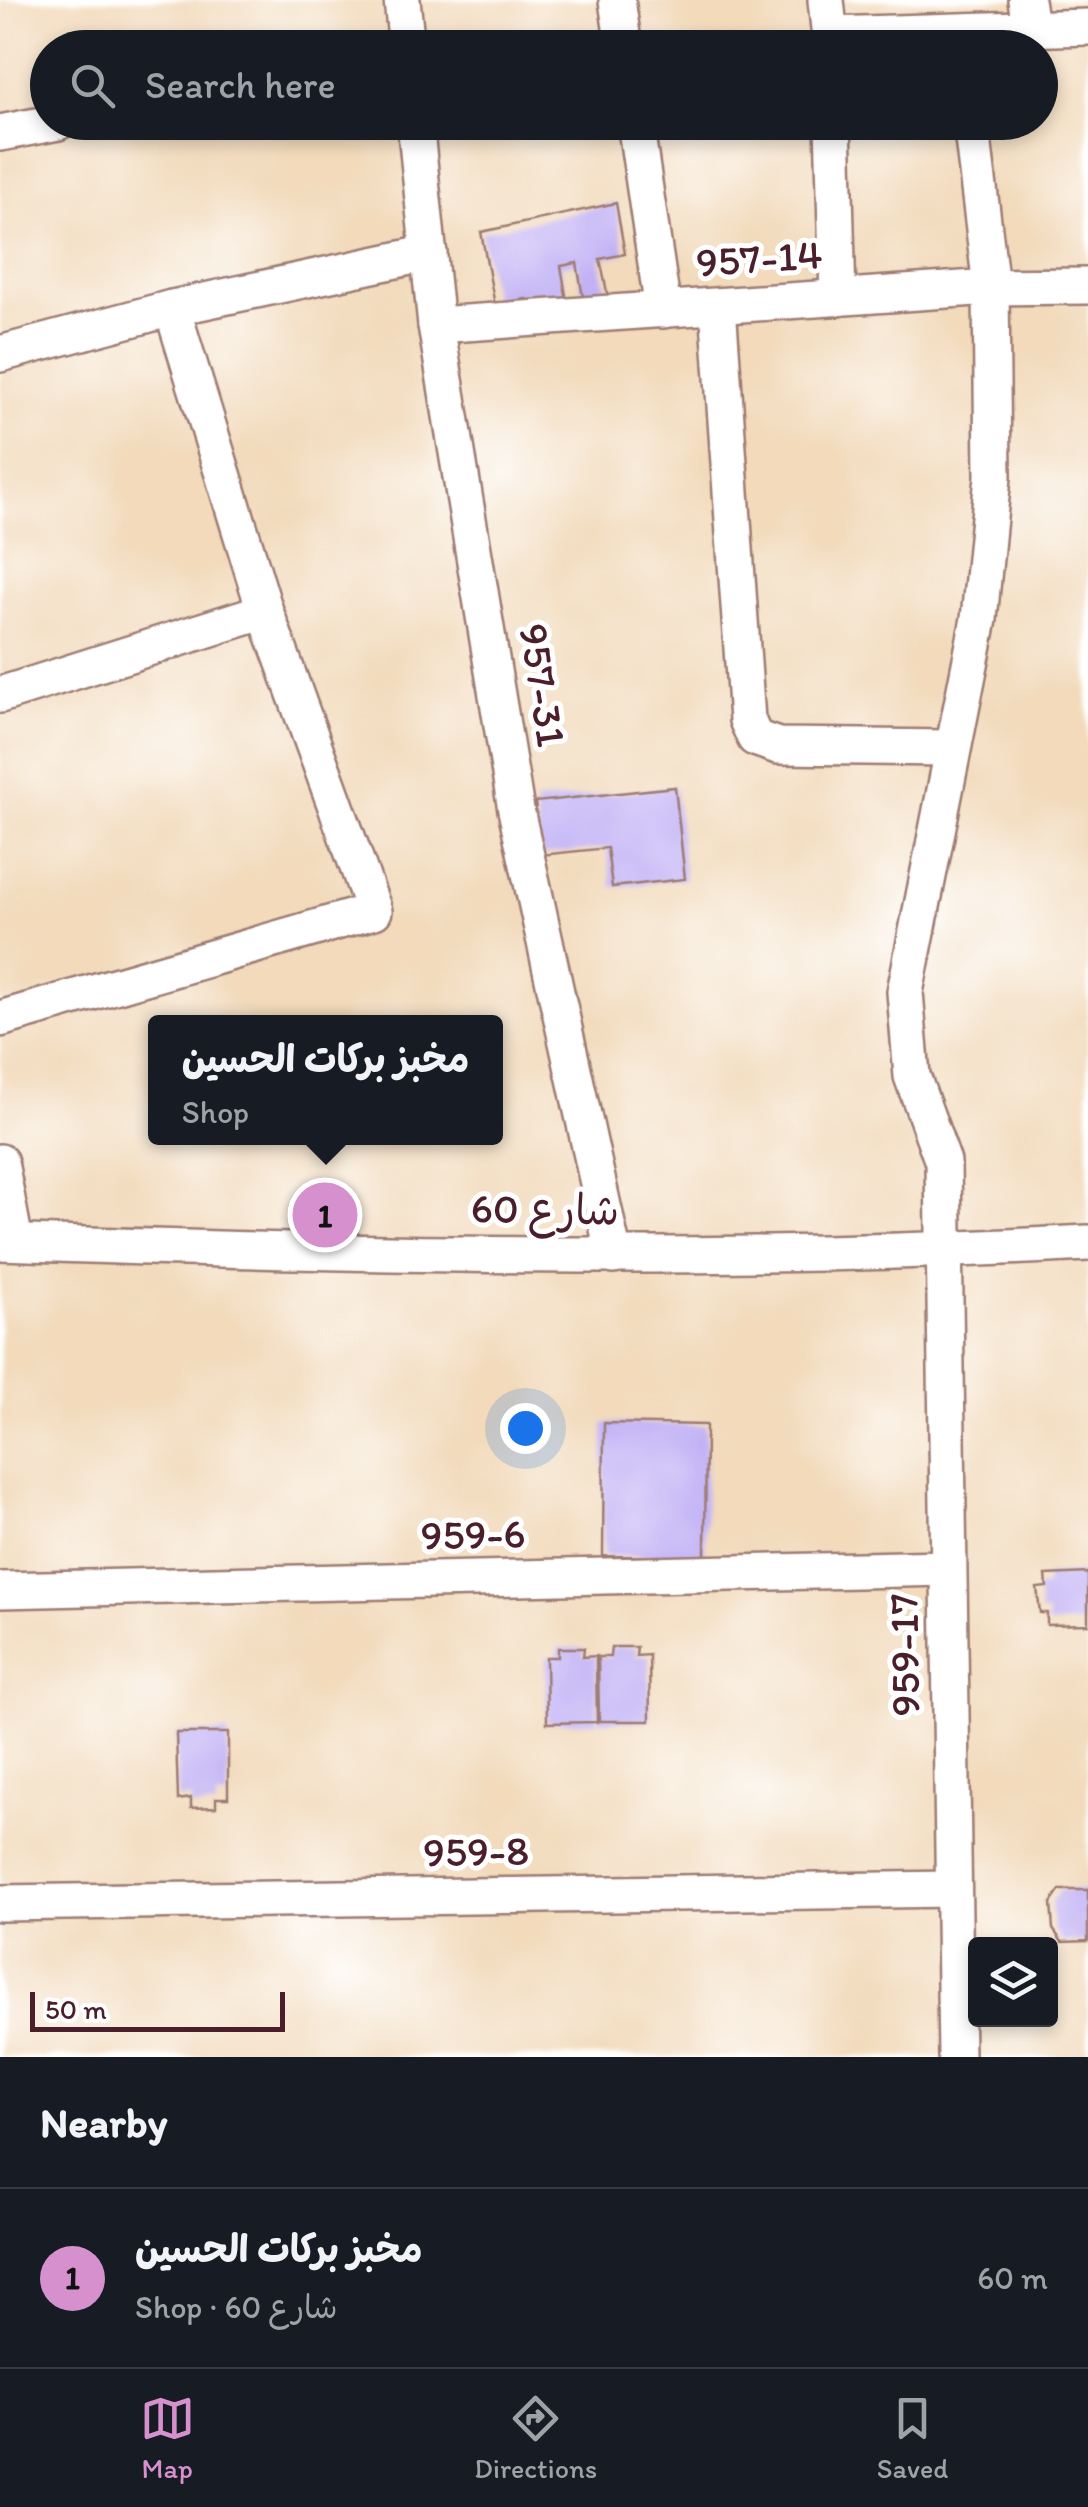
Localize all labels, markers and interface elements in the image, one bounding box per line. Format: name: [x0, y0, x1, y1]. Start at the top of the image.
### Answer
search box: [30, 30, 1058, 140]
icon: search: [65, 58, 120, 113]
text: Search here: [145, 62, 336, 108]
street label: 957-14: [694, 228, 824, 288]
street label: 957-31: [508, 620, 578, 750]
popup: [148, 1015, 503, 1145]
text: مخبز بركات الحسين: [182, 1036, 469, 1082]
text: Shop: [182, 1093, 249, 1131]
pin: 1: [292, 1178, 358, 1252]
street label: شارع 60: [470, 1182, 620, 1240]
your location: [500, 1403, 551, 1454]
street label: 959-6: [420, 1508, 526, 1560]
street label: 959-17: [877, 1593, 931, 1717]
street label: 959-8: [423, 1825, 529, 1877]
map controls: [968, 1937, 1058, 2027]
button: layers: [968, 1937, 1058, 2027]
scale bar: [30, 1987, 285, 2032]
text: 50 m: [45, 1992, 107, 2026]
text: Nearby: [40, 2097, 167, 2148]
text: مخبز بركات الحسين: [135, 2226, 422, 2272]
text: 1: [65, 2259, 80, 2297]
text: 60 m: [977, 2259, 1048, 2297]
text: Shop · شارع 60: [135, 2288, 338, 2326]
tab: Map: [140, 2391, 195, 2485]
tab: Directions: [474, 2391, 597, 2485]
tab: Saved: [877, 2391, 948, 2485]

